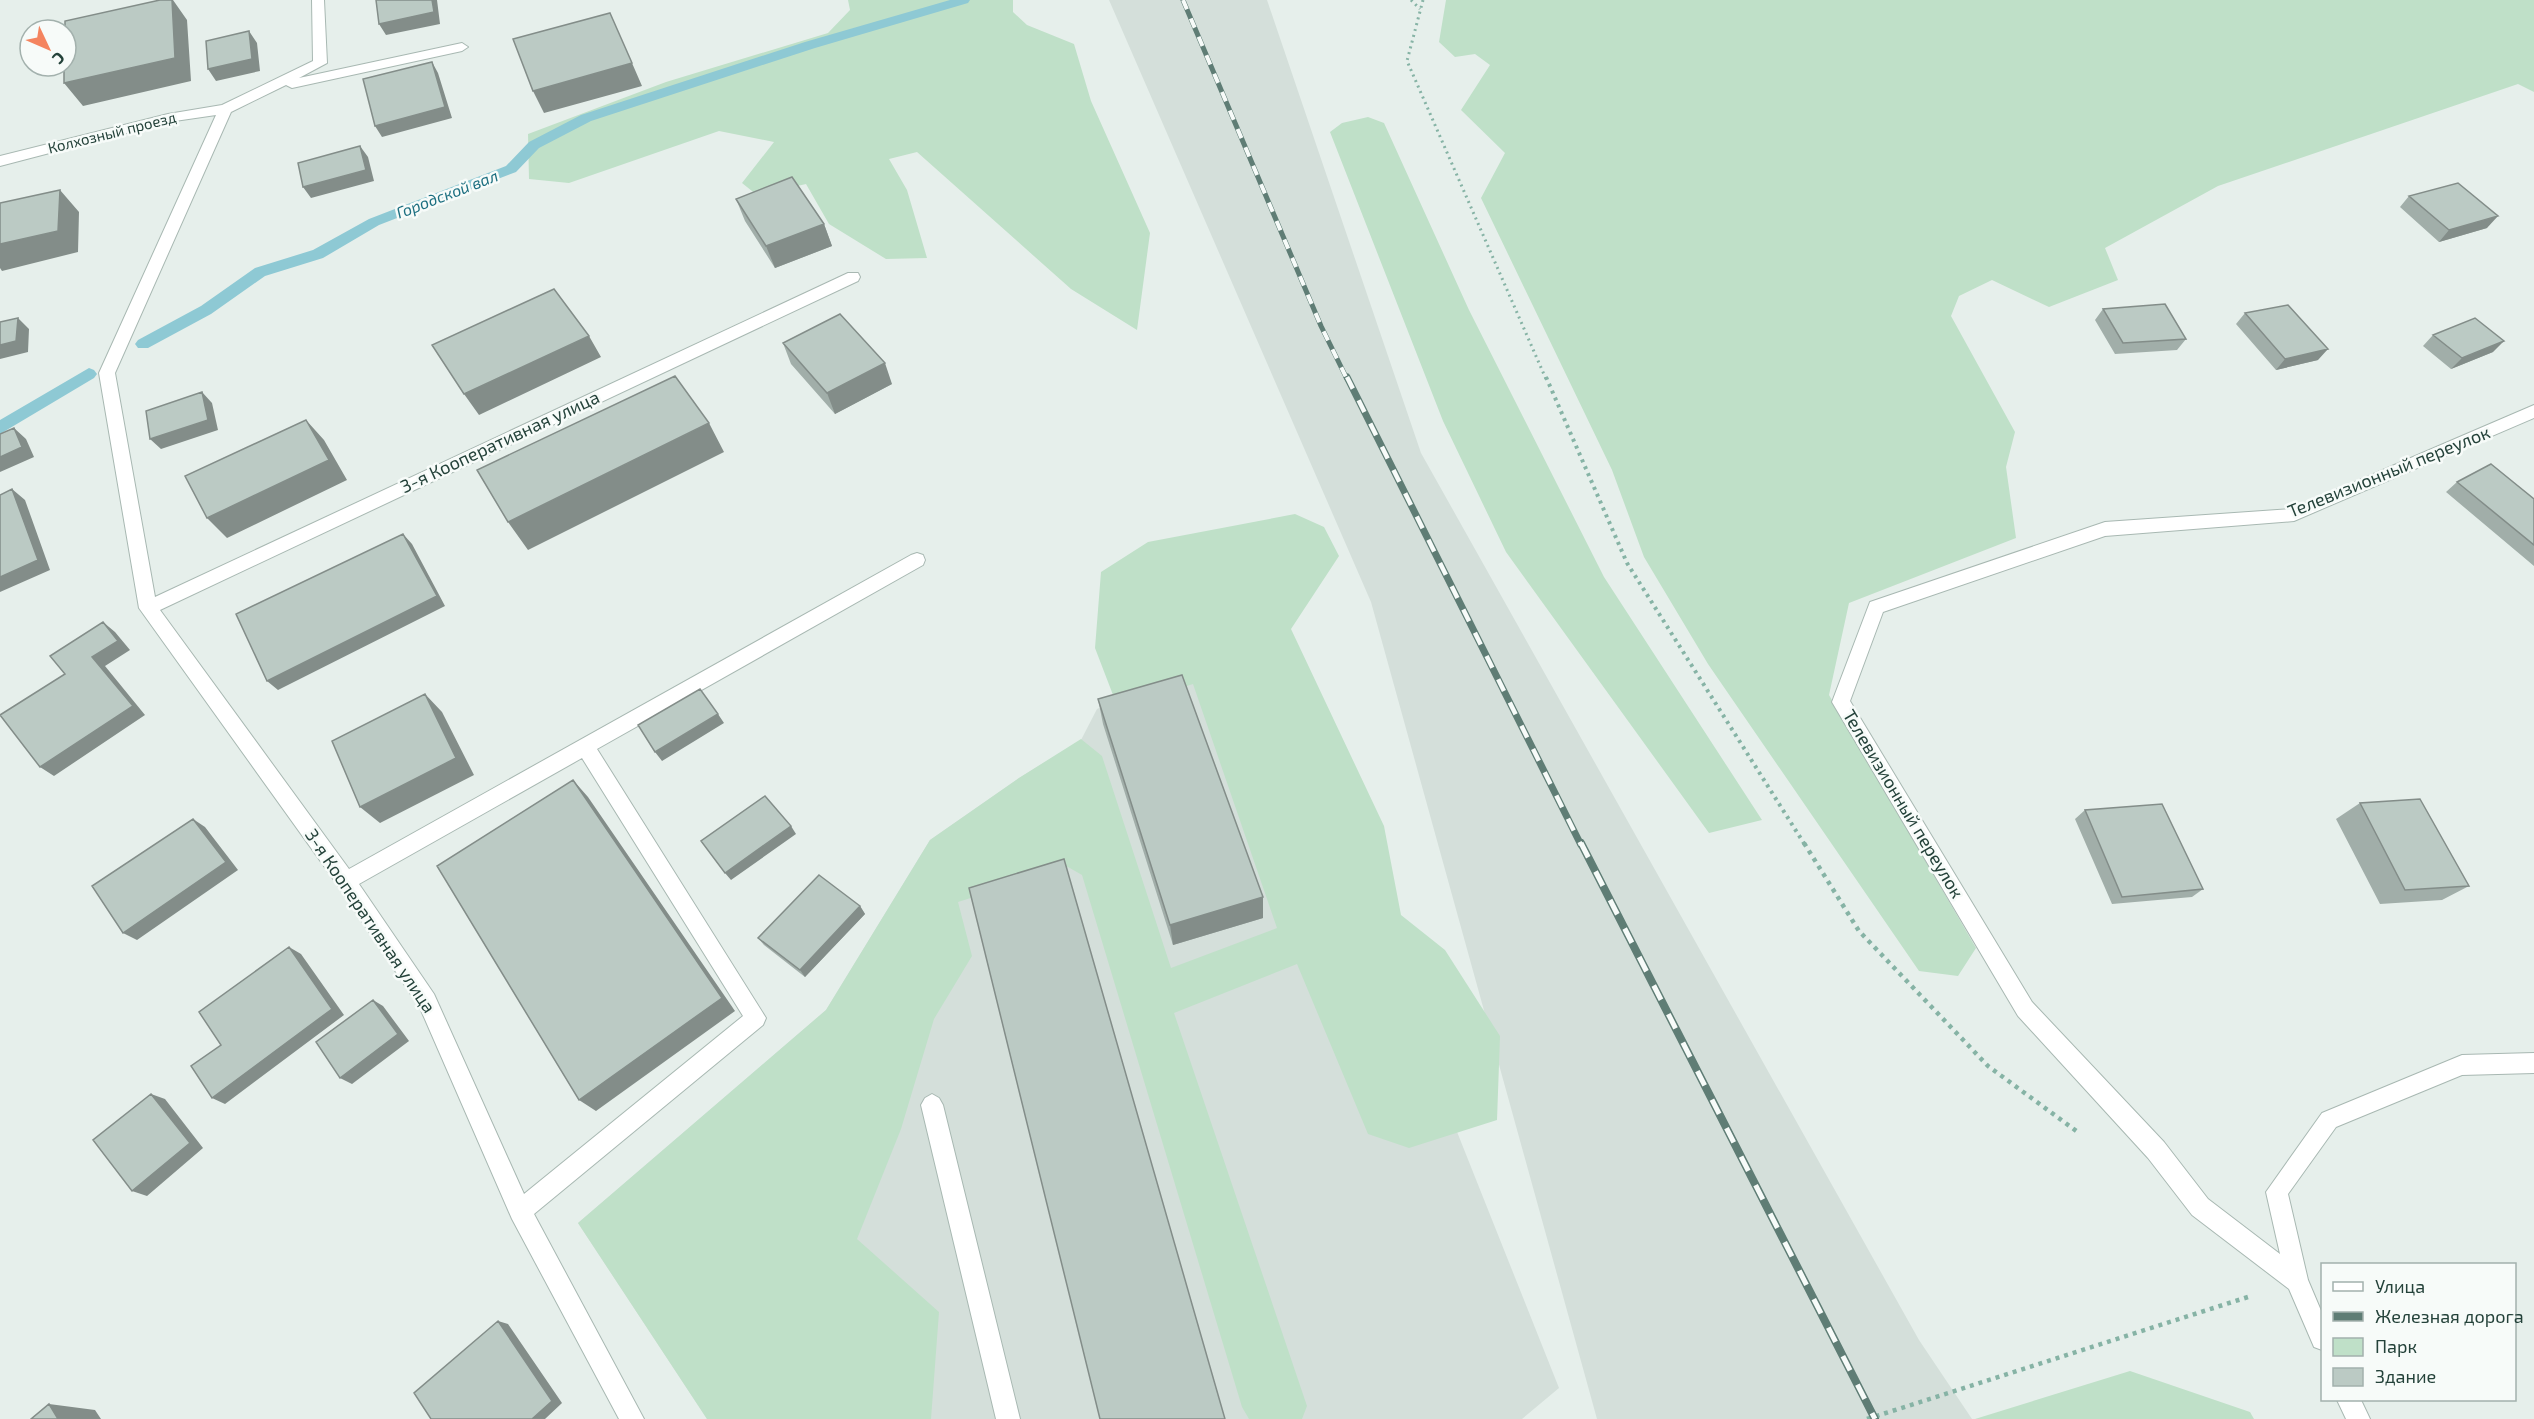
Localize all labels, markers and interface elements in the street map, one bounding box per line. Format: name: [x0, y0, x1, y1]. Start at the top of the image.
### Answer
north arrow: [18, 18, 78, 78]
text: С: [49, 49, 69, 69]
street label: Колхозный проезд: [46, 107, 178, 157]
water label: Городской вал: [393, 165, 500, 222]
street label: 3-я Кооперативная улица: [396, 385, 603, 497]
street label: Телевизионный переулок: [2284, 420, 2493, 522]
street label: Телевизионный переулок: [1839, 705, 1969, 902]
street label: 3-я Кооперативная улица: [301, 824, 441, 1017]
legend: [2321, 1263, 2516, 1401]
text: Улица: [2375, 1275, 2425, 1297]
text: Железная дорога: [2375, 1305, 2524, 1327]
text: Парк: [2375, 1335, 2417, 1357]
text: Здание: [2375, 1365, 2436, 1387]

